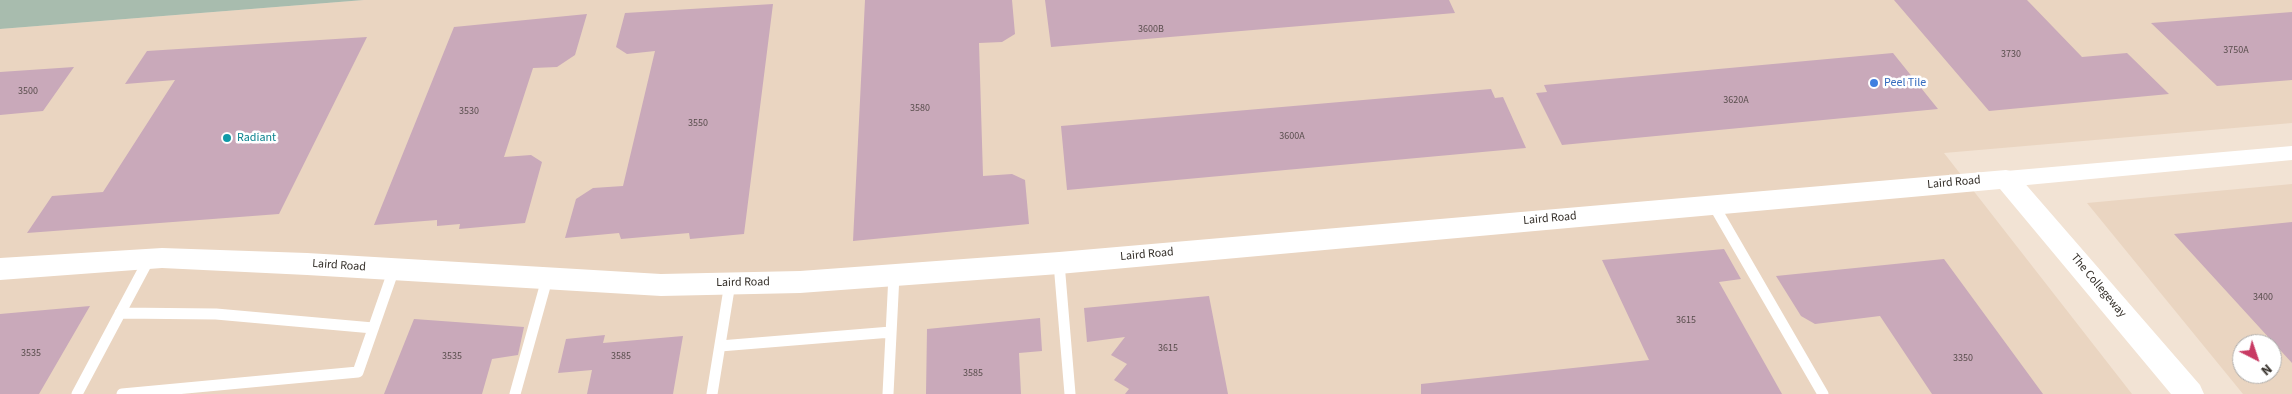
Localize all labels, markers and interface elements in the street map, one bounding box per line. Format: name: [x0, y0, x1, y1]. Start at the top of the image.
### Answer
house number: 3600B: [1138, 24, 1164, 36]
house number: 3750A: [2223, 45, 2249, 57]
house number: 3730: [2001, 49, 2021, 61]
place label: Peel Tile: [1884, 76, 1926, 90]
marker: Peel Tile: [1868, 77, 1880, 89]
house number: 3500: [18, 86, 38, 98]
house number: 3620A: [1723, 95, 1749, 107]
house number: 3580: [910, 103, 930, 115]
house number: 3530: [459, 106, 479, 118]
house number: 3550: [688, 118, 708, 130]
place label: Radiant: [237, 131, 276, 145]
house number: 3600A: [1279, 131, 1305, 143]
marker: Radiant: [221, 132, 233, 144]
street label: Laird Road: [1927, 173, 1981, 193]
street label: Laird Road: [1523, 209, 1577, 229]
street label: Laird Road: [1120, 245, 1174, 265]
street label: The Collegeway: [2067, 251, 2129, 321]
street label: Laird Road: [312, 257, 366, 275]
street label: Laird Road: [716, 275, 770, 291]
house number: 3400: [2253, 292, 2273, 304]
house number: 3615: [1676, 315, 1696, 327]
north arrow: [2232, 334, 2282, 384]
house number: 3615: [1158, 343, 1178, 355]
house number: 3535: [21, 348, 41, 360]
house number: 3535: [442, 351, 462, 363]
house number: 3585: [611, 351, 631, 363]
house number: 3350: [1953, 353, 1973, 365]
text: N: [2256, 359, 2276, 380]
house number: 3585: [963, 368, 983, 380]

